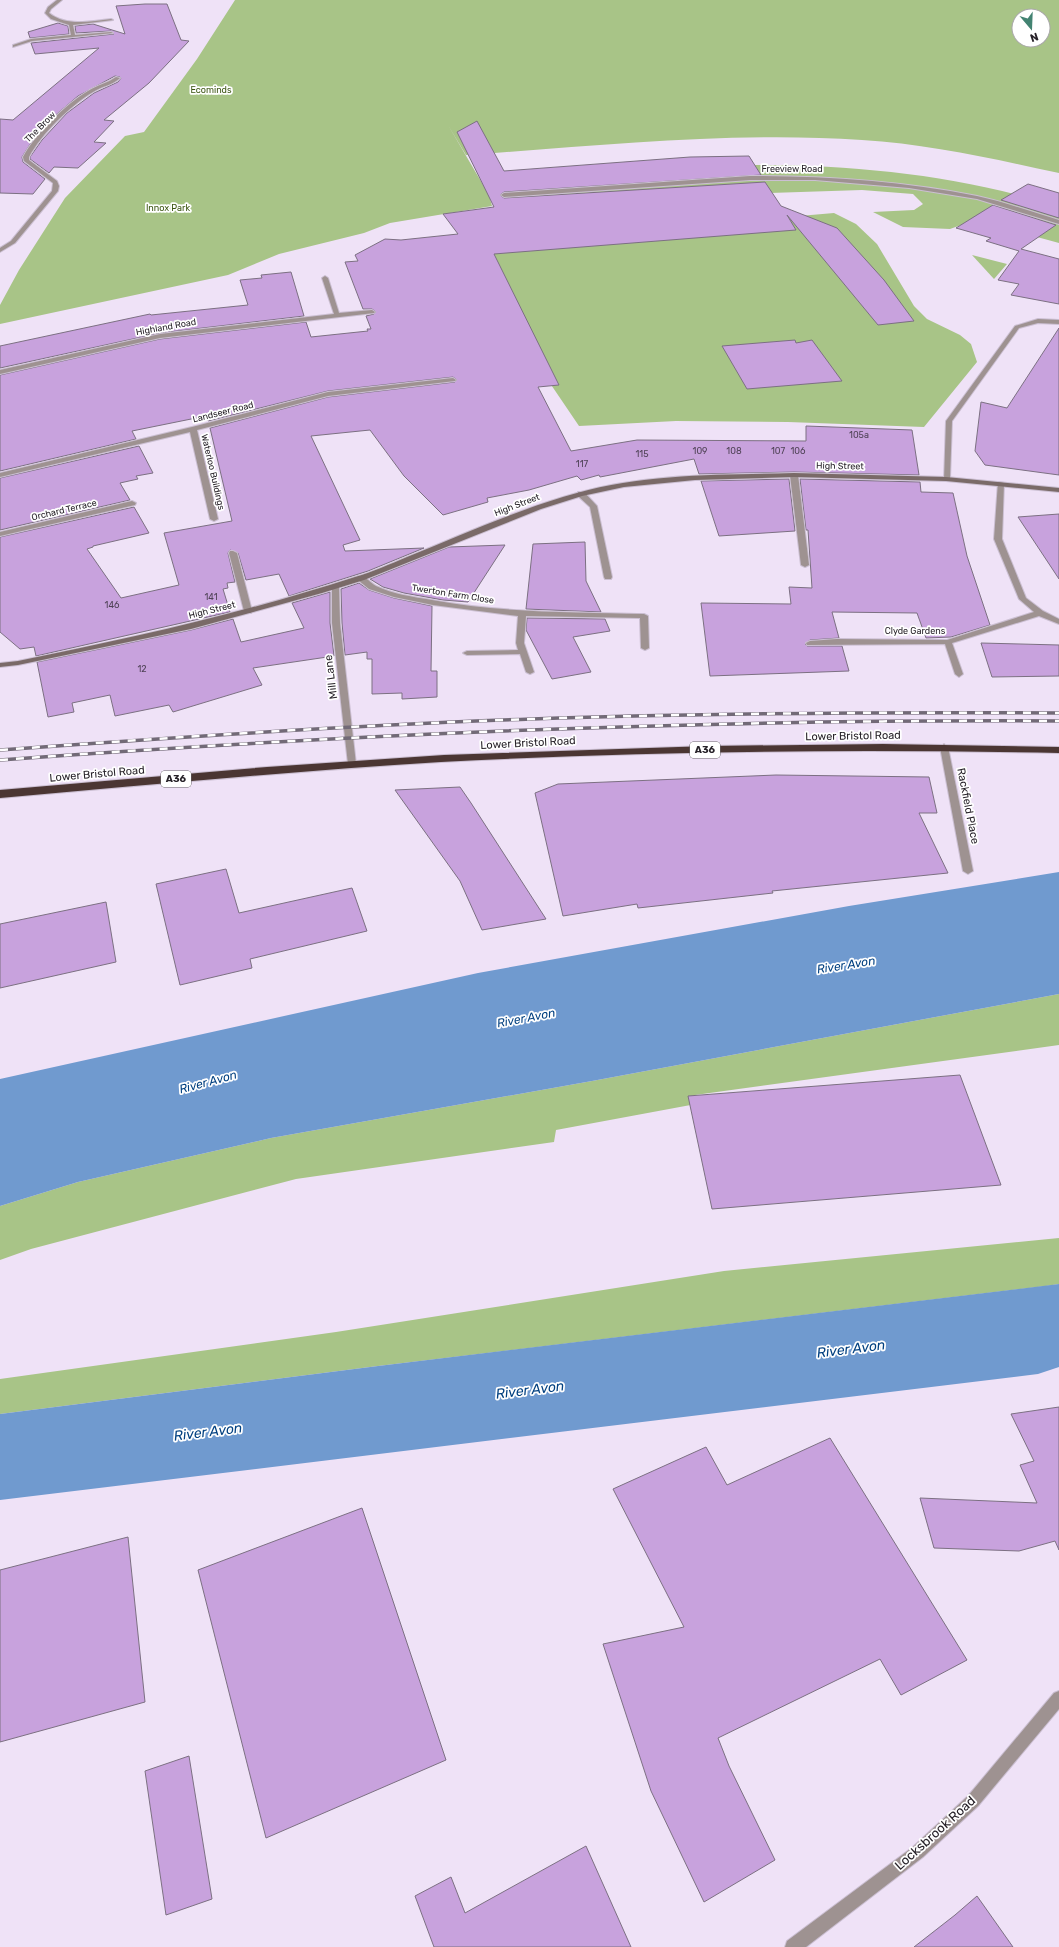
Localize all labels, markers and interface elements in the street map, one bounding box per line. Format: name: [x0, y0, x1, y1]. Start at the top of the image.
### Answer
north arrow: [1011, 8, 1051, 48]
text: N: [1028, 30, 1040, 44]
park label: Ecominds: [190, 85, 232, 95]
street label: The Brow: [23, 110, 57, 144]
street label: Freeview Road: [761, 164, 823, 174]
park label: Innox Park: [146, 203, 190, 213]
street label: Highland Road: [135, 317, 197, 337]
street label: Landseer Road: [192, 400, 254, 424]
house number: 105a: [849, 430, 869, 440]
street label: Waterloo Buildings: [199, 433, 227, 511]
house number: 109: [693, 446, 707, 456]
house number: 108: [726, 446, 742, 456]
house number: 107: [771, 446, 785, 456]
house number: 106: [791, 446, 806, 456]
house number: 115: [635, 449, 649, 459]
house number: 117: [576, 459, 589, 469]
street label: High Street: [816, 461, 864, 471]
street label: High Street: [493, 492, 541, 518]
street label: Orchard Terrace: [30, 498, 98, 522]
street label: Twerton Farm Close: [411, 583, 495, 605]
house number: 141: [204, 592, 218, 602]
street label: High Street: [188, 599, 237, 621]
house number: 146: [105, 600, 120, 610]
street label: Clyde Gardens: [885, 626, 946, 636]
street label: Mill Lane: [322, 654, 340, 700]
house number: 12: [137, 664, 147, 674]
street label: Lower Bristol Road: [805, 729, 901, 743]
street label: Lower Bristol Road: [480, 734, 576, 752]
road number: A36: [690, 742, 720, 758]
street label: Lower Bristol Road: [49, 763, 145, 785]
street label: Rackfield Place: [954, 767, 982, 845]
road number: A36: [161, 771, 191, 787]
water label: River Avon: [816, 953, 876, 977]
water label: River Avon: [496, 1005, 556, 1031]
water label: River Avon: [178, 1068, 238, 1096]
water label: River Avon: [816, 1336, 886, 1362]
water label: River Avon: [495, 1377, 565, 1403]
water label: River Avon: [173, 1419, 243, 1445]
street label: Locksbrook Road: [892, 1793, 978, 1873]

